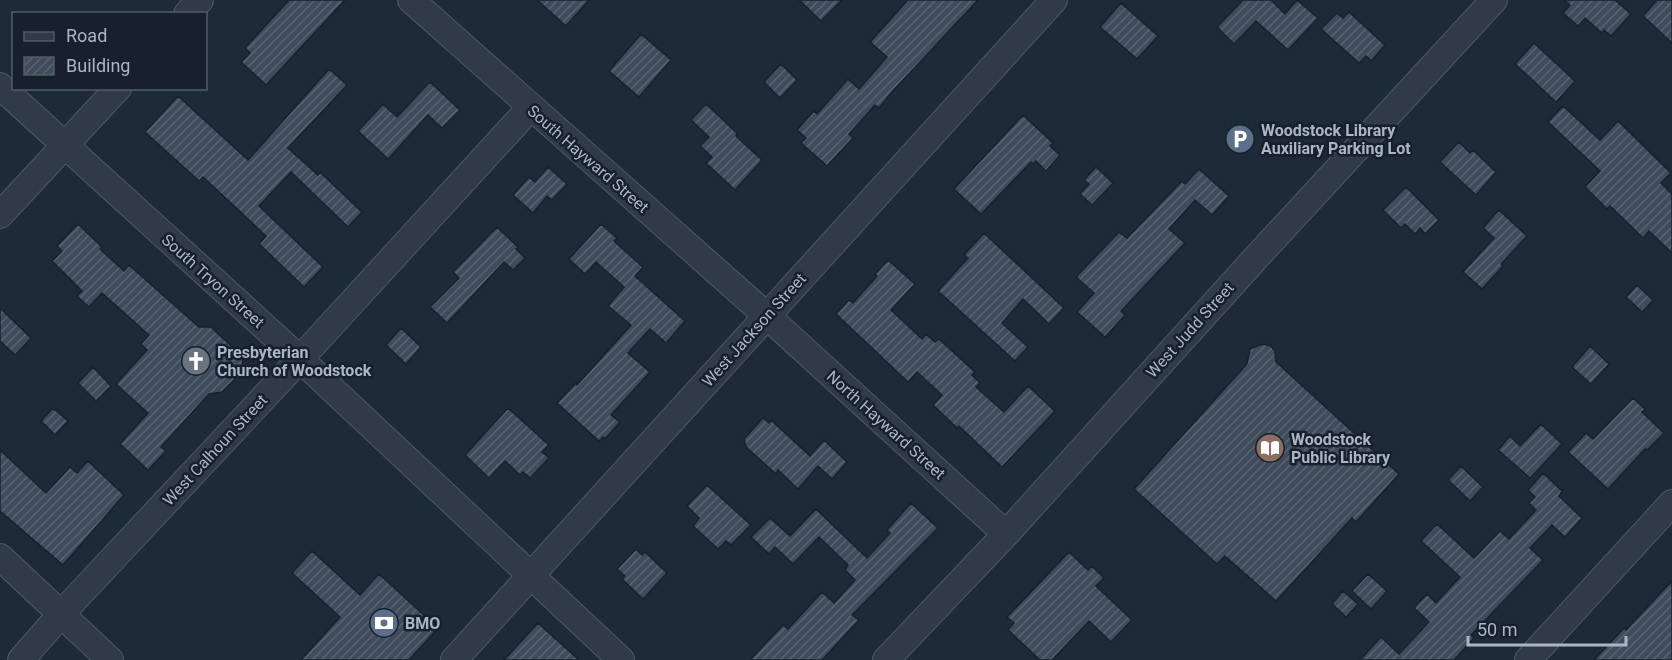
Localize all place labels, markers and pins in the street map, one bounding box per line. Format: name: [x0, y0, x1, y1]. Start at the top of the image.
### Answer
place label: Woodstock Library Auxiliary Parking Lot: [1261, 121, 1411, 158]
parking icon: Woodstock Library Auxiliary Parking Lot: [1224, 123, 1256, 155]
place label: Presbyterian Church of Woodstock: [217, 343, 372, 380]
church icon: Presbyterian Church of Woodstock: [180, 345, 212, 377]
place label: Woodstock Public Library: [1291, 430, 1391, 467]
library icon: Woodstock Public Library: [1254, 432, 1286, 464]
bank icon: BMO: [368, 607, 400, 639]
place label: BMO: [405, 614, 440, 633]

